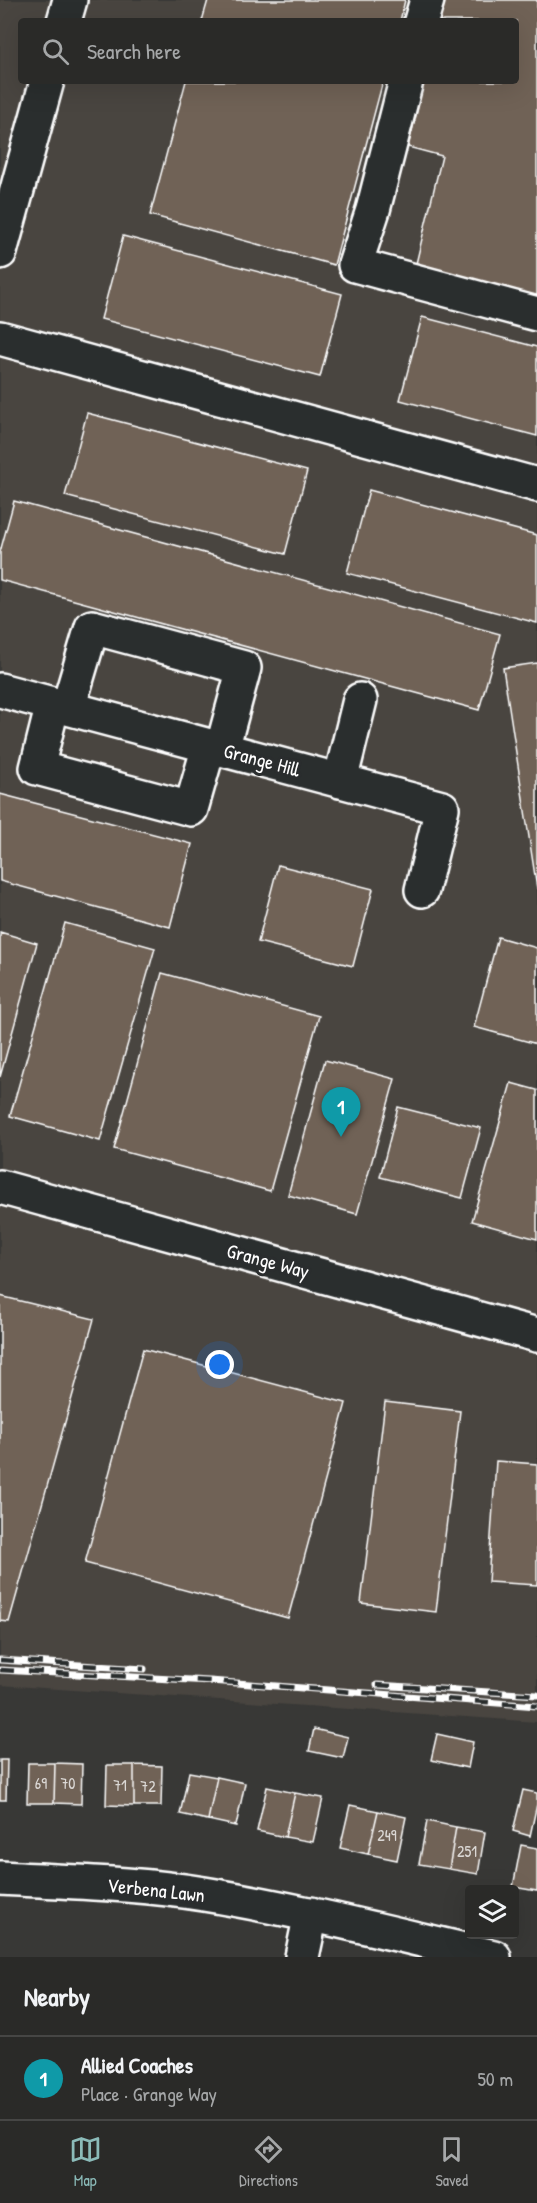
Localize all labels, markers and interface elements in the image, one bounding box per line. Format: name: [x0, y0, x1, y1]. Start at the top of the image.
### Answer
search box: [18, 18, 519, 84]
icon: search: [39, 35, 72, 68]
text: Search here: [87, 36, 181, 66]
street label: Grange Hill: [221, 736, 304, 783]
pin: 1: [322, 1088, 360, 1137]
street label: Grange Way: [224, 1237, 312, 1284]
your location: [205, 1350, 234, 1379]
house number: 69: [35, 1772, 47, 1794]
house number: 70: [60, 1772, 76, 1794]
house number: 71: [113, 1774, 127, 1796]
house number: 72: [140, 1775, 156, 1797]
house number: 249: [377, 1824, 397, 1846]
house number: 251: [457, 1840, 477, 1862]
street label: Verbena Lawn: [106, 1871, 206, 1908]
map controls: [465, 1885, 519, 1939]
button: layers: [465, 1885, 519, 1939]
text: Nearby: [24, 1979, 90, 2014]
text: Allied Coaches: [81, 2050, 193, 2080]
text: 1: [40, 2065, 47, 2092]
text: 50 m: [477, 2065, 513, 2092]
text: Place · Grange Way: [81, 2080, 217, 2107]
tab: Map: [69, 2133, 102, 2191]
tab: Directions: [239, 2133, 298, 2191]
tab: Saved: [435, 2133, 468, 2191]

